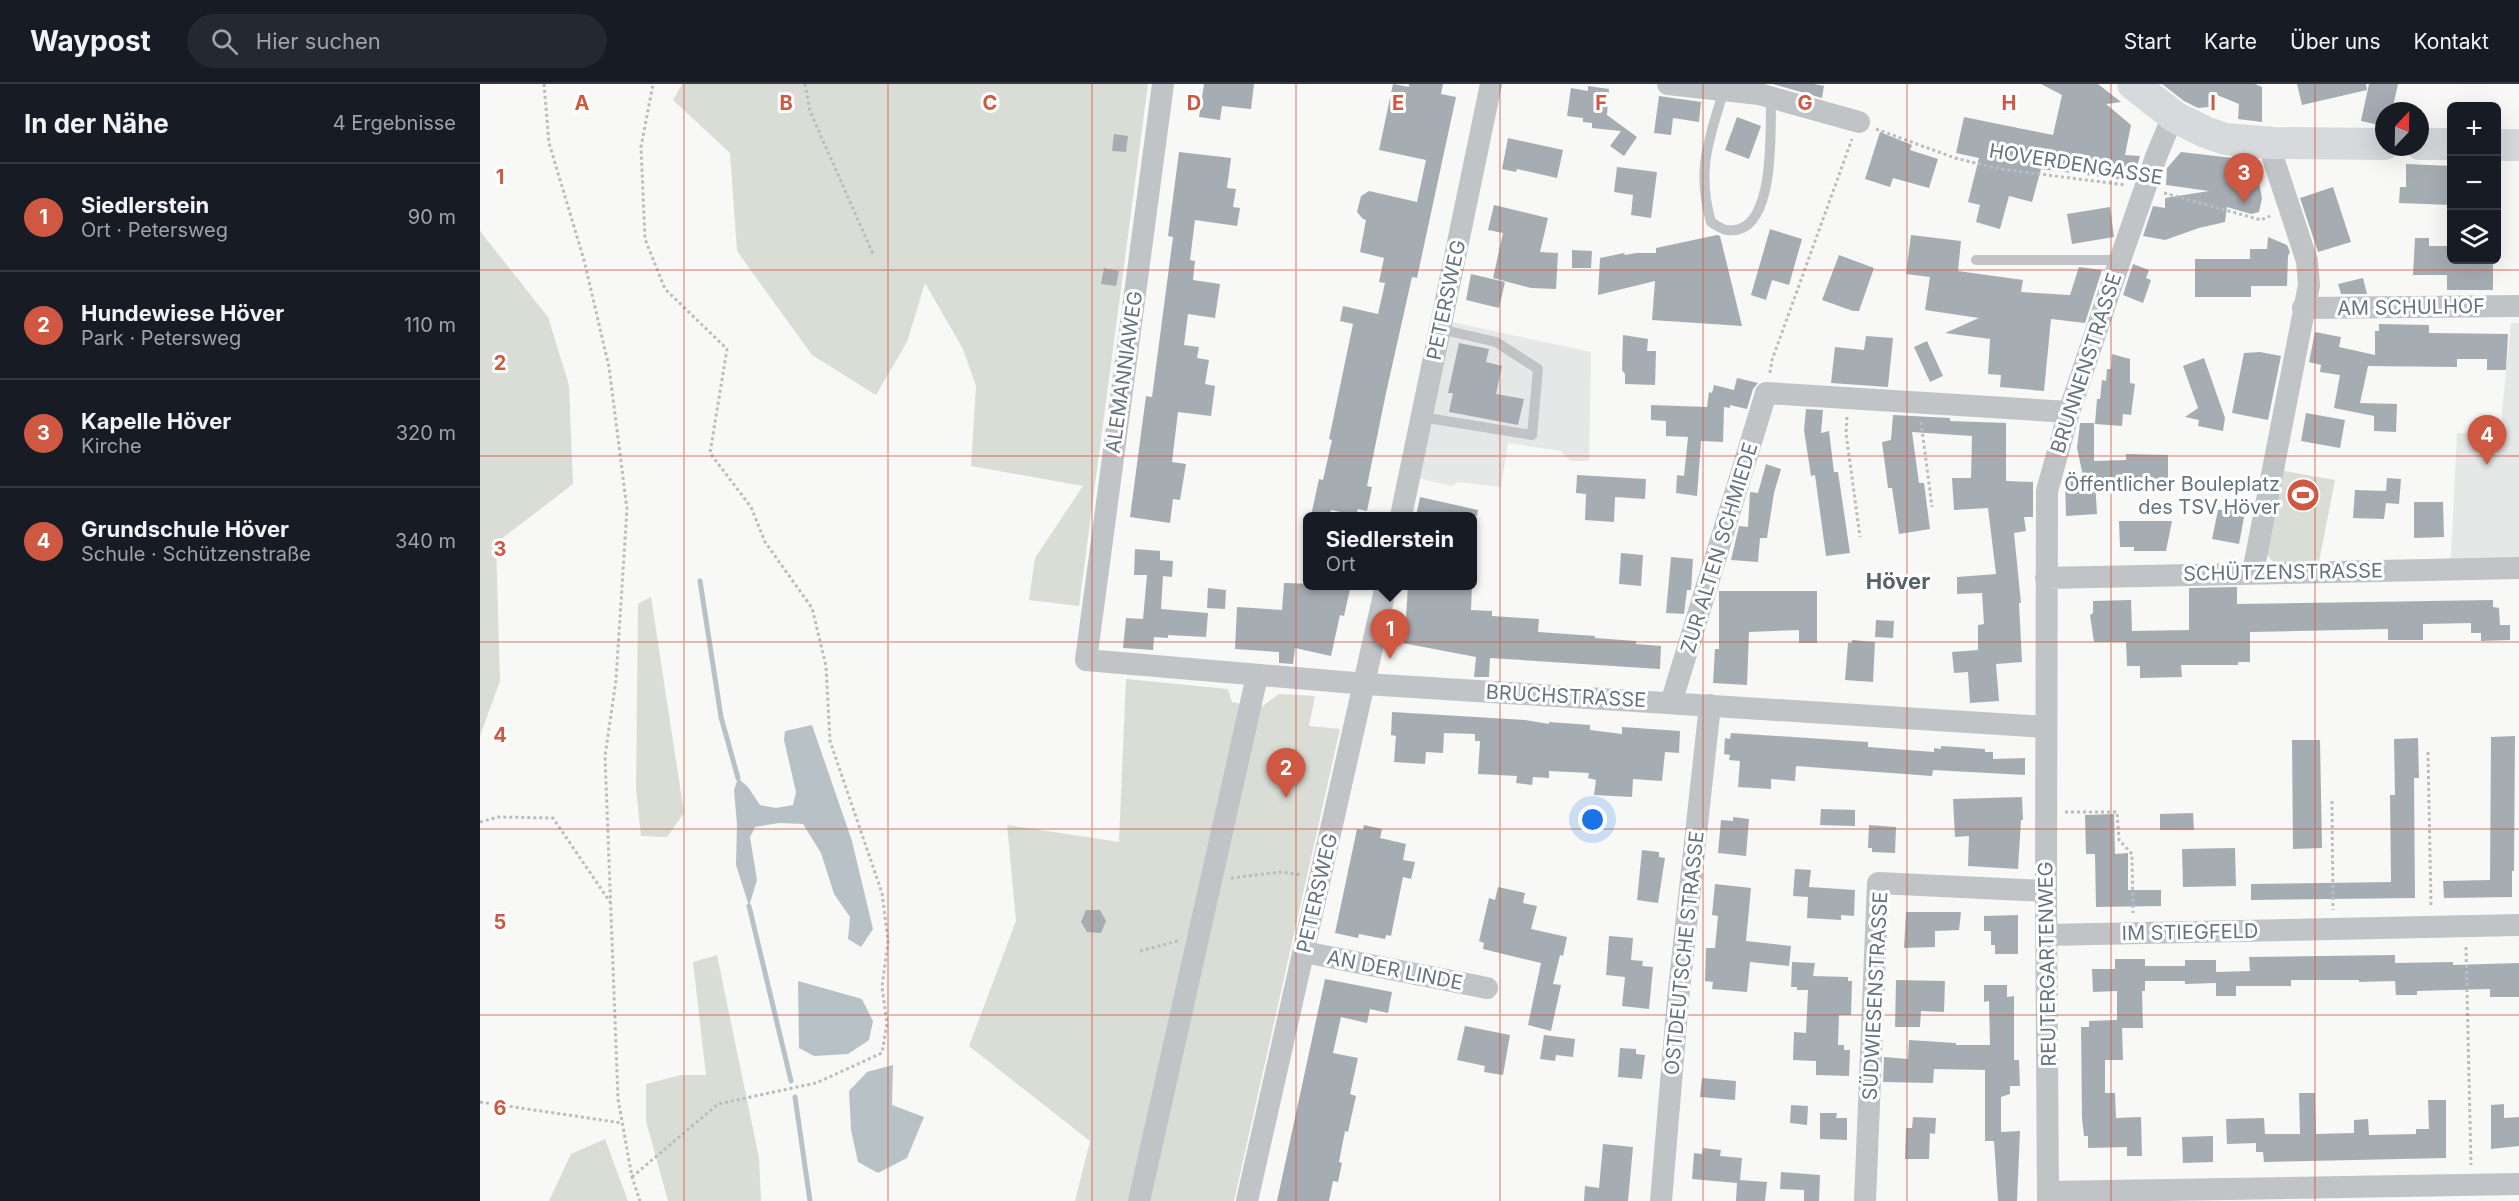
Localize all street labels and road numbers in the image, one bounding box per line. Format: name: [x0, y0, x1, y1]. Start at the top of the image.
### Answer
street label: HOVERDENGASSE: [1987, 138, 2165, 190]
street label: PETERSWEG: [1422, 238, 1470, 362]
street label: BRUNNENSTRASSE: [2046, 270, 2126, 456]
street label: ALEMANNIAWEG: [1101, 289, 1147, 455]
street label: AM SCHULHOF: [2337, 294, 2485, 320]
street label: ZUR ALTEN SCHMIEDE: [1676, 440, 1762, 656]
street label: SCHÜTZENSTRASSE: [2183, 558, 2383, 586]
street label: BRUCHSTRASSE: [1485, 680, 1647, 712]
street label: OSTDEUTSCHE STRASSE: [1659, 830, 1709, 1076]
street label: PETERSWEG: [1292, 831, 1342, 955]
street label: REUTERGARTENWEG: [2033, 861, 2061, 1067]
street label: SÜDWIESENSTRASSE: [1858, 891, 1892, 1101]
street label: IM STIEGFELD: [2121, 919, 2259, 945]
street label: AN DER LINDE: [1325, 945, 1465, 995]

